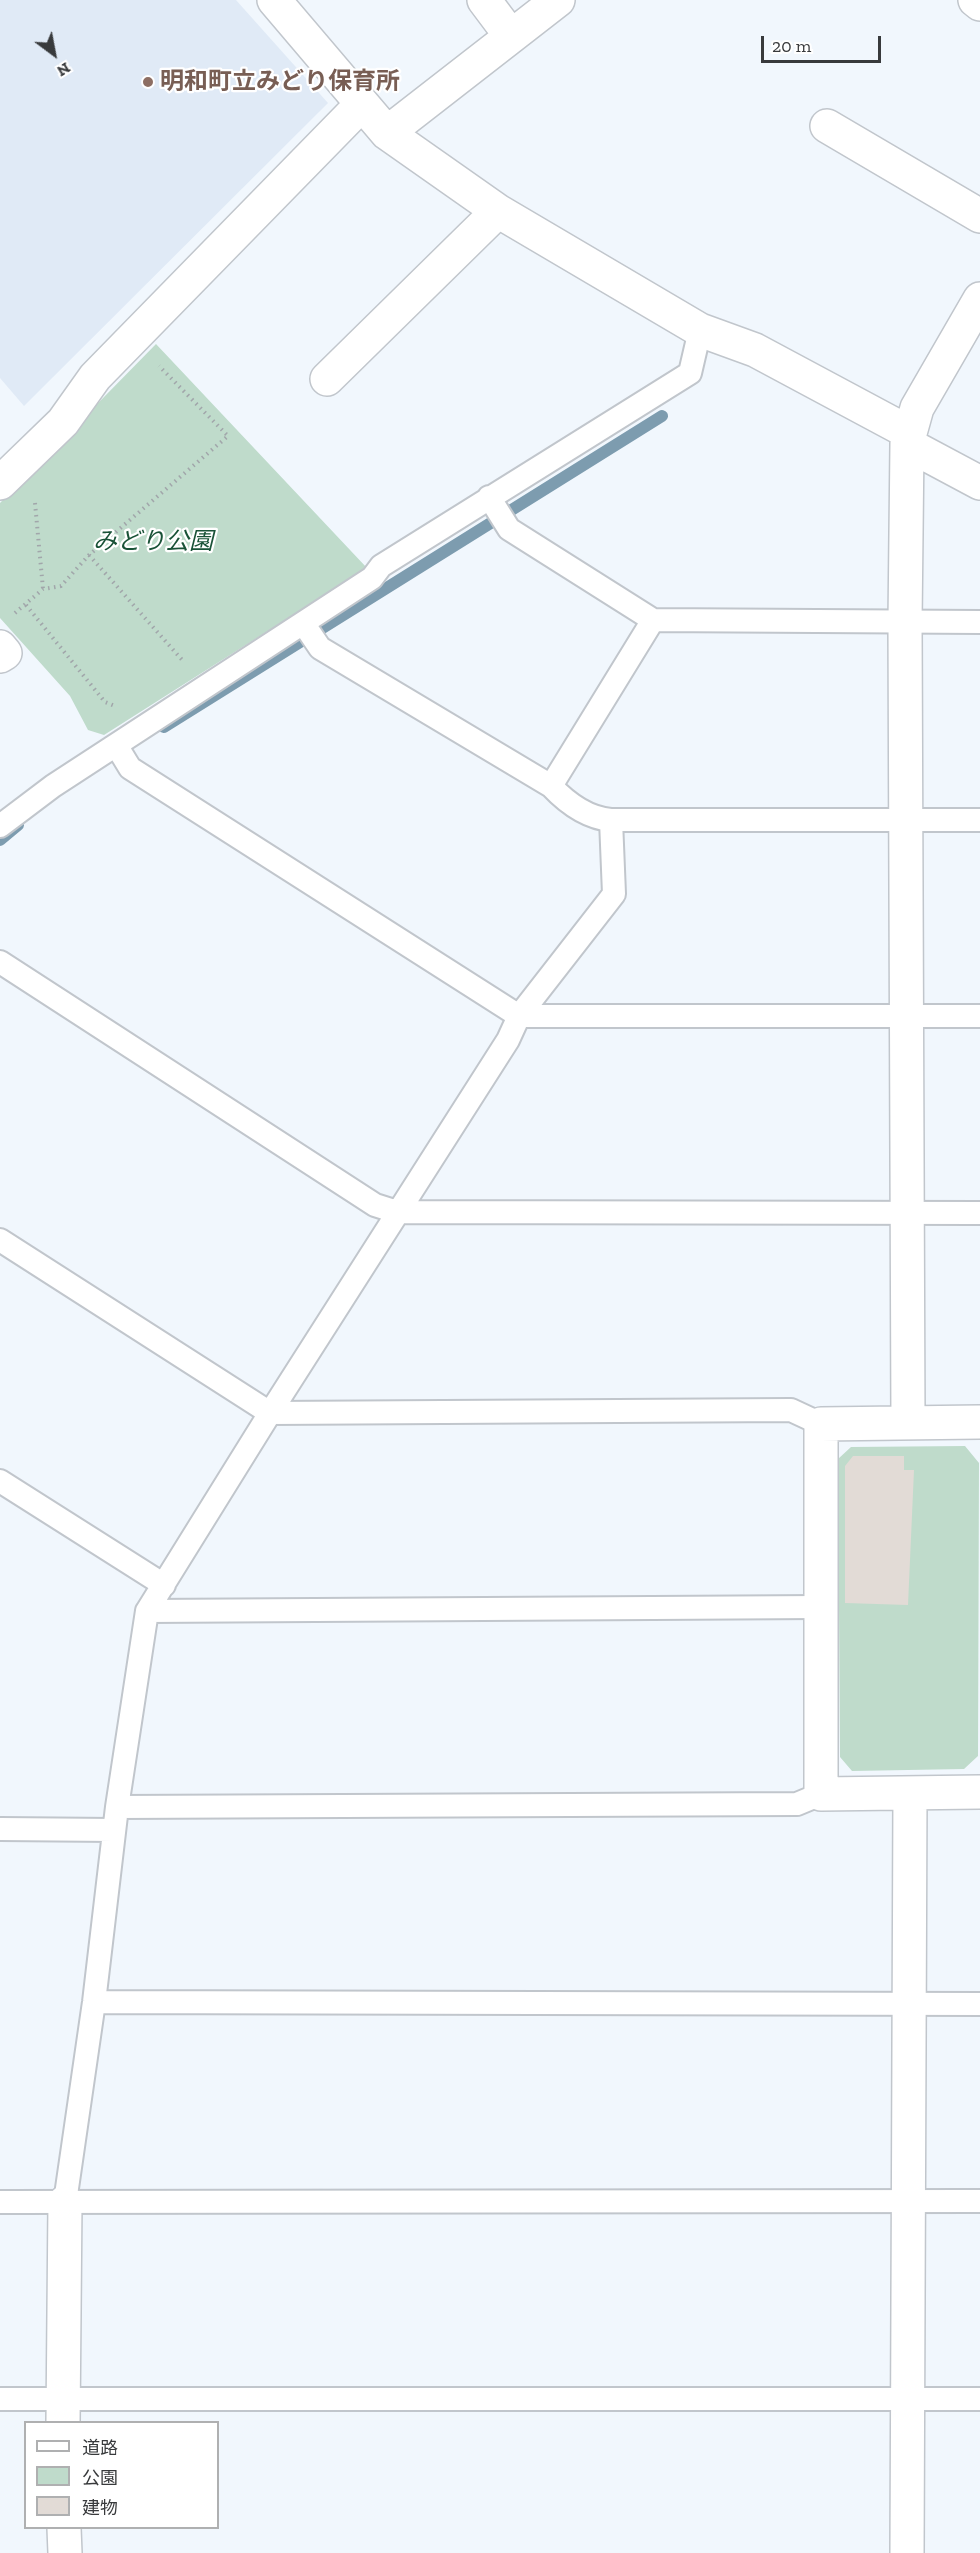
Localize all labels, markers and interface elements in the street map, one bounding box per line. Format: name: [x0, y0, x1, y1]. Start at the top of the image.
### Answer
north arrow: [24, 24, 84, 84]
scale bar: [764, 24, 884, 62]
text: 20 m: [772, 35, 811, 57]
text: N: [54, 58, 74, 81]
place label: 明和町立みどり保育所: [160, 68, 400, 96]
marker: 明和町立みどり保育所: [141, 75, 155, 89]
park label: みどり公園: [93, 528, 213, 556]
legend: [24, 2421, 219, 2529]
text: 道路: [82, 2437, 118, 2459]
text: 公園: [82, 2467, 118, 2489]
text: 建物: [82, 2497, 118, 2519]

